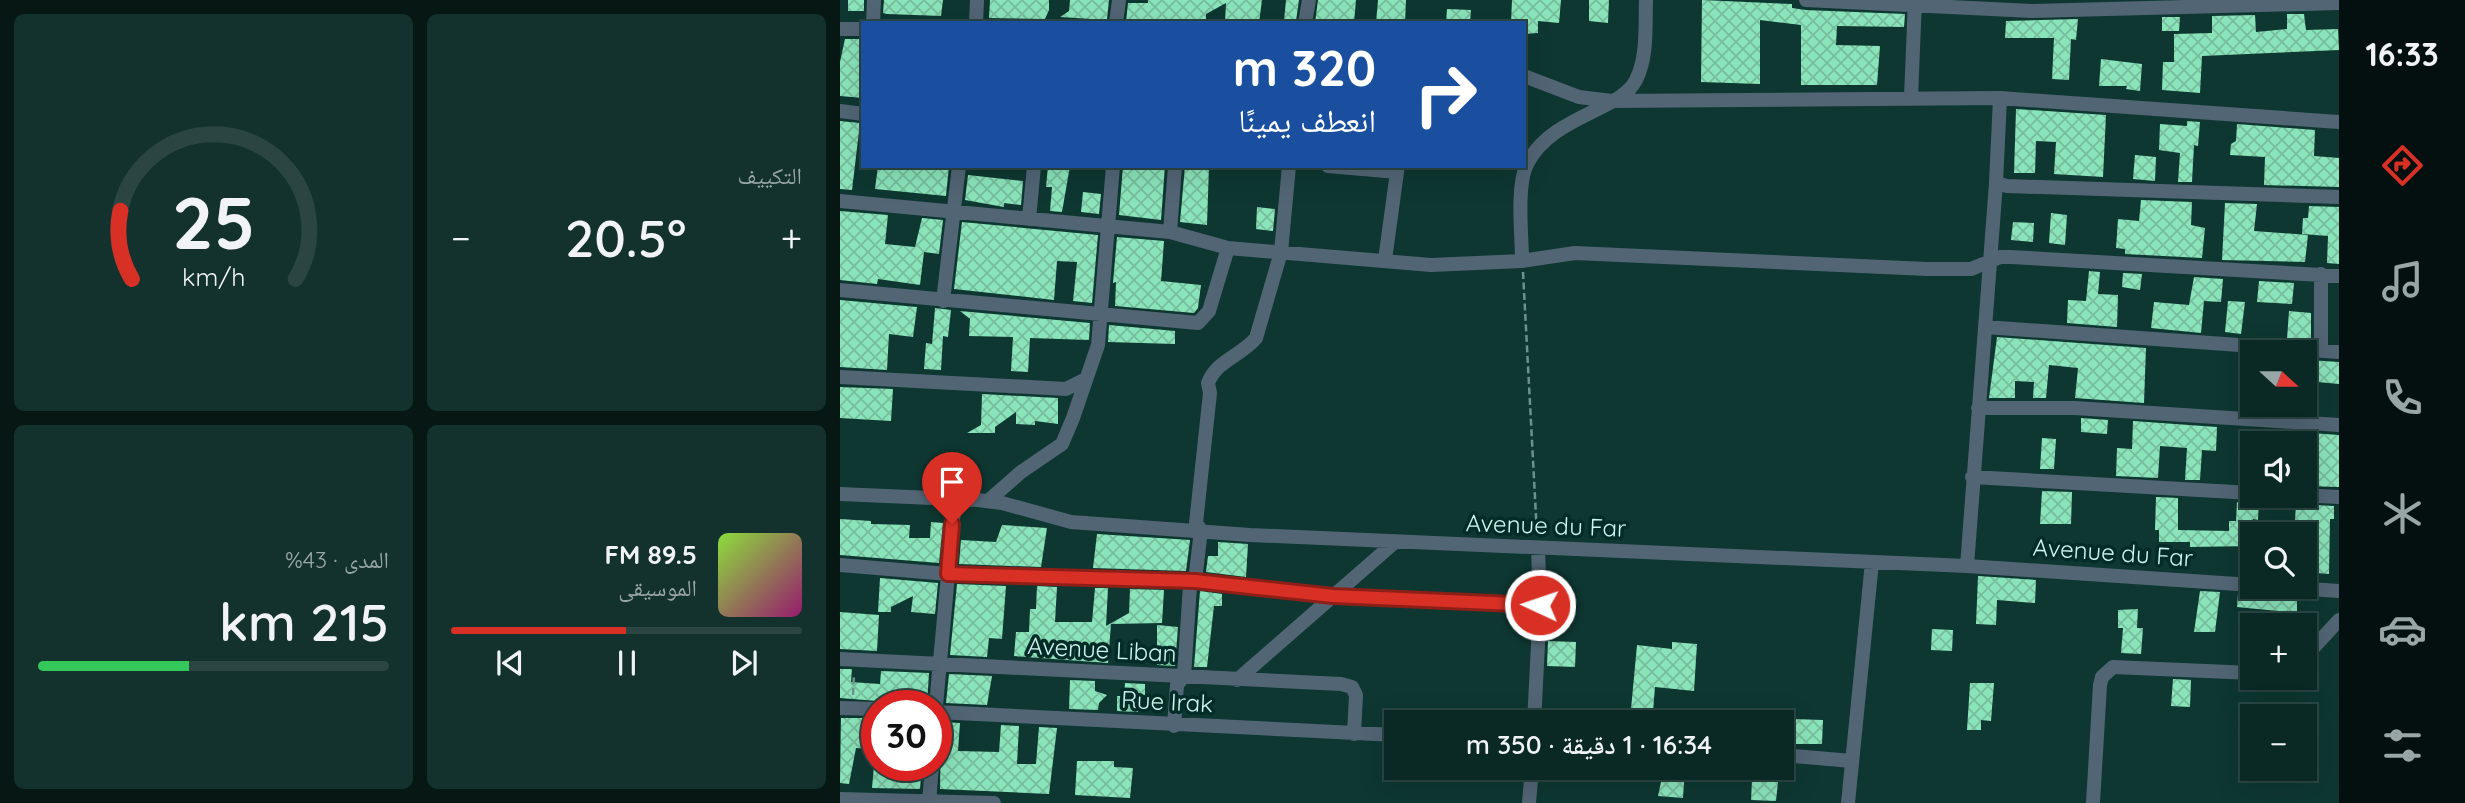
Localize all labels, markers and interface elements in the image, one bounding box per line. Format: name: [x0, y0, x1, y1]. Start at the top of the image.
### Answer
text: 16:33: [2365, 34, 2439, 74]
text: 320 m: [1233, 37, 1376, 98]
icon: right: [1400, 49, 1491, 140]
text: انعطف يمينًا: [1238, 100, 1376, 140]
icon: directions: [2378, 141, 2427, 190]
text: التكييف: [737, 161, 802, 190]
text: 25: [172, 176, 255, 267]
text: 20.5°: [565, 205, 686, 270]
text: −: [451, 214, 471, 262]
text: +: [781, 214, 802, 262]
icon: music: [2378, 257, 2427, 306]
text: km/h: [182, 260, 245, 291]
north arrow: [2240, 340, 2317, 416]
map controls: [2240, 340, 2317, 781]
icon: phone: [2378, 373, 2427, 422]
button: sound: [2240, 431, 2317, 508]
pin: [922, 452, 982, 524]
icon: arrive: [933, 463, 971, 501]
icon: climate: [2378, 489, 2427, 538]
street label: Avenue du Far: [1465, 507, 1627, 543]
button: search: [2240, 522, 2317, 599]
street label: Avenue du Far: [2032, 531, 2194, 573]
text: 89.5 FM: [604, 538, 697, 571]
text: المدى · 43%: [285, 545, 389, 574]
position arrow: [1503, 568, 1577, 642]
text: الموسيقى: [618, 573, 697, 602]
text: 215 km: [219, 589, 389, 654]
icon: car: [2378, 605, 2427, 654]
button: +: [2240, 613, 2317, 690]
street label: Avenue Liban: [1027, 630, 1177, 668]
icon: previous: [491, 644, 529, 682]
icon: pause: [608, 644, 646, 682]
icon: next: [725, 644, 763, 682]
street label: Rue Irak: [1120, 684, 1214, 718]
speed limit sign: 30: [861, 690, 952, 781]
button: −: [2240, 704, 2317, 781]
icon: filters: [2378, 721, 2427, 770]
text: 16:34 · 1 دقيقة · 350 m: [1466, 728, 1712, 761]

